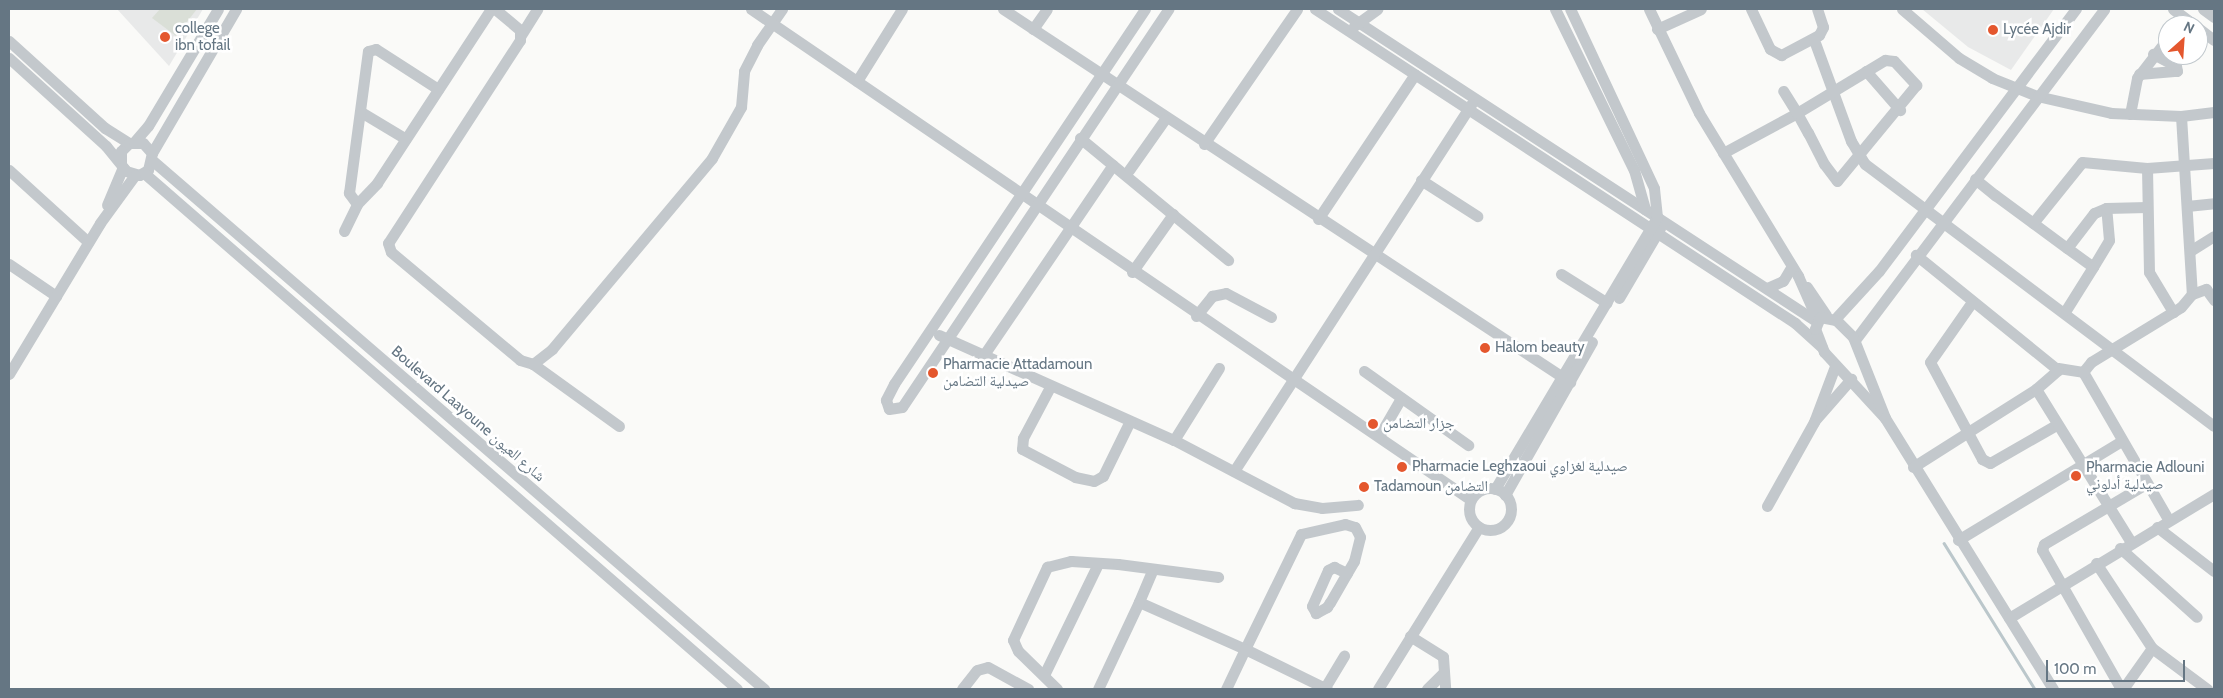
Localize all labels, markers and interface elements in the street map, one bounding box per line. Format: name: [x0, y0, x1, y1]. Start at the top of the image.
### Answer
north arrow: [2158, 15, 2208, 65]
text: N: [2181, 17, 2198, 38]
place label: college ibn tofail: [175, 19, 230, 54]
place label: Lycée Ajdir: [2003, 21, 2071, 39]
marker: Lycée Ajdir: [1987, 24, 1999, 36]
marker: college ibn tofail: [159, 31, 171, 43]
place label: Halom beauty: [1495, 339, 1585, 357]
street label: Boulevard Laayoune شارع العيون: [388, 342, 548, 486]
marker: Halom beauty: [1479, 342, 1491, 354]
place label: Pharmacie Attadamoun صيدلية التضامن: [943, 355, 1092, 390]
marker: Pharmacie Attadamoun صيدلية التضامن: [927, 367, 939, 379]
place label: جزار التضامن: [1383, 415, 1455, 433]
marker: جزار التضامن: [1367, 418, 1379, 430]
place label: Pharmacie Leghzaoui صيدلية لغزاوي: [1412, 458, 1628, 476]
place label: Pharmacie Adlouni صيدلية أدلوني: [2086, 458, 2205, 493]
marker: Pharmacie Leghzaoui صيدلية لغزاوي: [1396, 461, 1408, 473]
marker: Pharmacie Adlouni صيدلية أدلوني: [2070, 470, 2082, 482]
place label: Tadamoun التضامن: [1374, 478, 1488, 496]
marker: Tadamoun التضامن: [1358, 481, 1370, 493]
scale bar: [2048, 650, 2187, 682]
text: 100 m: [2054, 660, 2096, 678]

